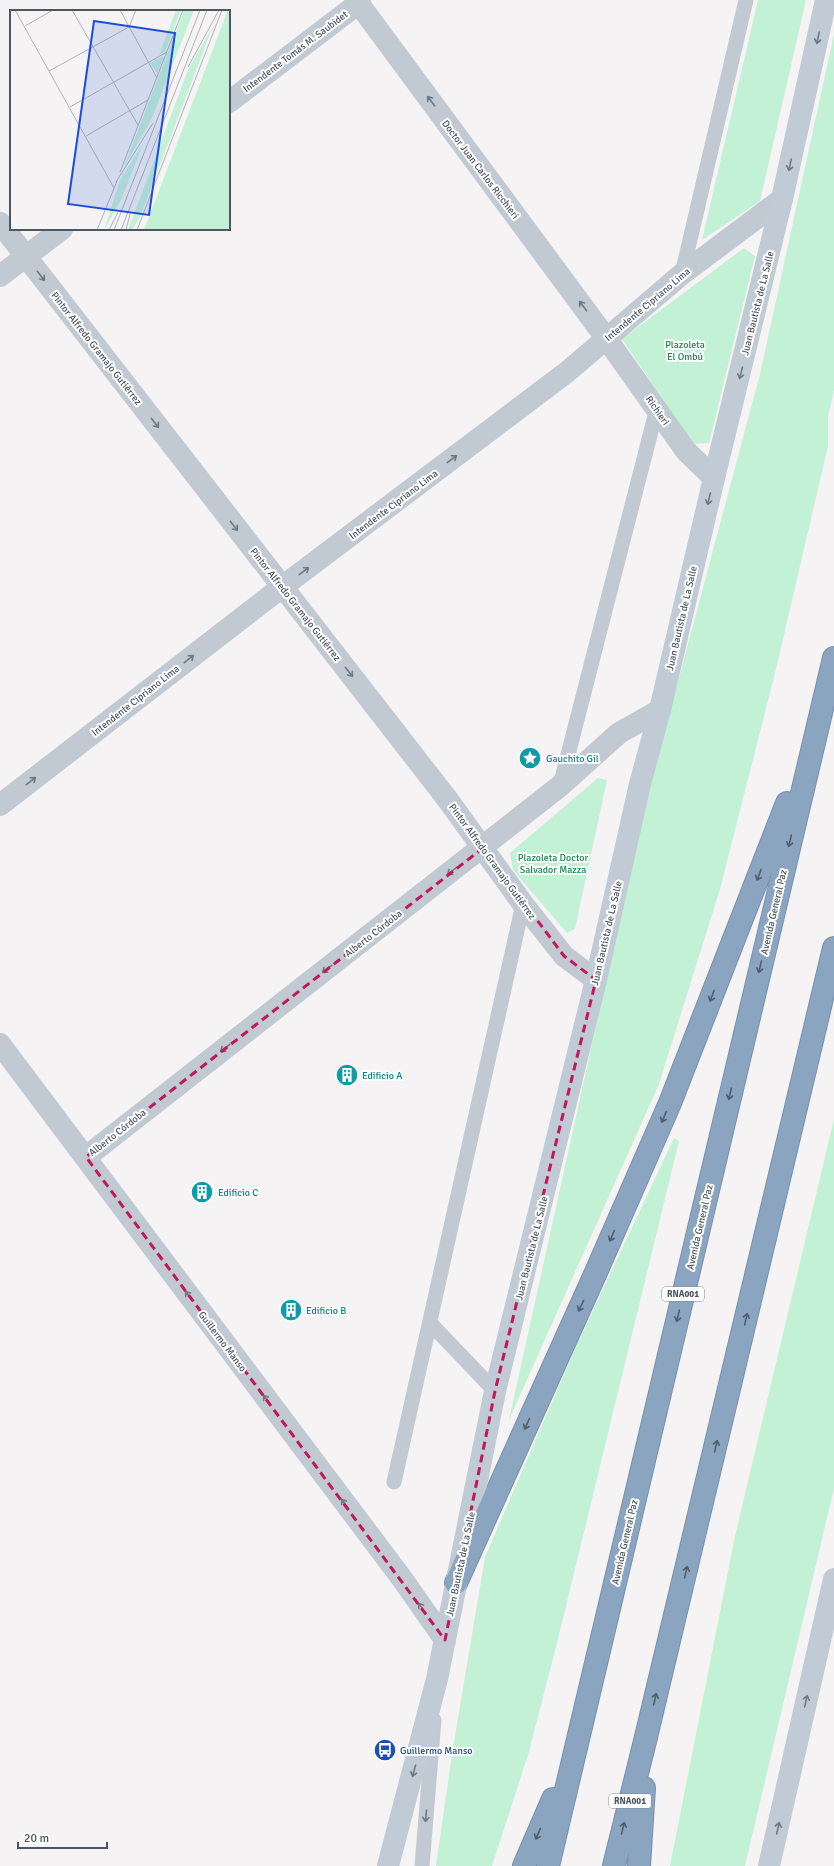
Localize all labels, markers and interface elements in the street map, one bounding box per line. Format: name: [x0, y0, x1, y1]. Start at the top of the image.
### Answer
street label: Intendente Tomás M. Saubidet: [241, 8, 351, 95]
inset map: [10, 10, 230, 230]
one-way arrow: [813, 31, 821, 44]
one-way arrow: [427, 95, 435, 106]
street label: Doctor Juan Carlos Ricchieri: [439, 118, 521, 221]
one-way arrow: [785, 158, 793, 171]
street label: Juan Bautista de La Salle: [739, 250, 777, 357]
street label: Intendente Cipriano Lima: [602, 265, 693, 344]
one-way arrow: [36, 270, 45, 281]
street label: Pintor Alfredo Gramajo Gutiérrez: [48, 290, 144, 408]
one-way arrow: [579, 301, 587, 312]
park label: Plazoleta El Ombú: [665, 339, 705, 363]
one-way arrow: [736, 366, 744, 379]
street label: Richieri: [643, 394, 672, 428]
one-way arrow: [150, 417, 159, 428]
one-way arrow: [446, 455, 457, 463]
street label: Intendente Cipriano Lima: [347, 468, 440, 542]
one-way arrow: [705, 493, 712, 506]
one-way arrow: [230, 520, 239, 531]
street label: Pintor Alfredo Gramajo Gutiérrez: [247, 546, 343, 664]
street label: Juan Bautista de La Salle: [664, 565, 700, 672]
one-way arrow: [298, 567, 309, 575]
one-way arrow: [184, 654, 195, 663]
street label: Intendente Cipriano Lima: [89, 663, 182, 739]
one-way arrow: [344, 667, 353, 678]
place icon: Gauchito Gil: [517, 745, 543, 771]
place label: Gauchito Gil: [546, 753, 599, 765]
one-way arrow: [25, 777, 36, 785]
street label: Pintor Alfredo Gramajo Gutiérrez: [446, 801, 539, 922]
one-way arrow: [786, 834, 793, 847]
park label: Plazoleta Doctor Salvador Mazza: [518, 852, 589, 876]
one-way arrow: [446, 867, 457, 876]
street label: Avenida General Paz: [758, 868, 790, 956]
one-way arrow: [755, 869, 763, 881]
street label: Juan Bautista de La Salle: [589, 880, 625, 987]
street label: Alberto Córdoba: [343, 908, 405, 960]
one-way arrow: [756, 961, 763, 974]
one-way arrow: [322, 964, 333, 973]
one-way arrow: [707, 990, 715, 1002]
one-way arrow: [219, 1044, 230, 1053]
building icon: Edificio A: [334, 1062, 360, 1088]
place label: Edificio A: [362, 1070, 402, 1082]
one-way arrow: [726, 1087, 734, 1100]
street label: Alberto Córdoba: [87, 1107, 149, 1159]
one-way arrow: [660, 1111, 667, 1123]
building icon: Edificio C: [189, 1179, 215, 1205]
street label: Avenida General Paz: [684, 1183, 716, 1271]
place label: Edificio C: [218, 1187, 258, 1199]
street label: Juan Bautista de La Salle: [513, 1195, 551, 1302]
one-way arrow: [608, 1230, 615, 1242]
road number: RNA001: [662, 1287, 704, 1301]
one-way arrow: [185, 1290, 193, 1301]
building icon: Edificio B: [278, 1297, 304, 1323]
one-way arrow: [577, 1300, 584, 1312]
place label: Edificio B: [306, 1305, 346, 1317]
street label: Guillermo Manso: [196, 1309, 249, 1374]
one-way arrow: [673, 1309, 681, 1322]
one-way arrow: [742, 1313, 750, 1326]
one-way arrow: [263, 1395, 271, 1406]
one-way arrow: [523, 1418, 530, 1430]
one-way arrow: [712, 1440, 720, 1453]
one-way arrow: [341, 1498, 349, 1509]
street label: Avenida General Paz: [609, 1498, 641, 1586]
street label: Juan Bautista de La Salle: [444, 1511, 478, 1618]
one-way arrow: [682, 1566, 690, 1579]
one-way arrow: [418, 1603, 426, 1614]
one-way arrow: [652, 1692, 660, 1705]
one-way arrow: [803, 1695, 811, 1708]
bus stop icon: Guillermo Manso: [372, 1737, 398, 1763]
place label: Guillermo Manso: [400, 1745, 472, 1757]
one-way arrow: [410, 1764, 417, 1777]
road number: RNA001: [609, 1794, 651, 1808]
one-way arrow: [423, 1809, 430, 1822]
one-way arrow: [620, 1822, 628, 1835]
one-way arrow: [774, 1822, 782, 1835]
scale bar: [18, 1824, 107, 1850]
one-way arrow: [534, 1828, 541, 1840]
text: 20 m: [24, 1831, 49, 1846]

